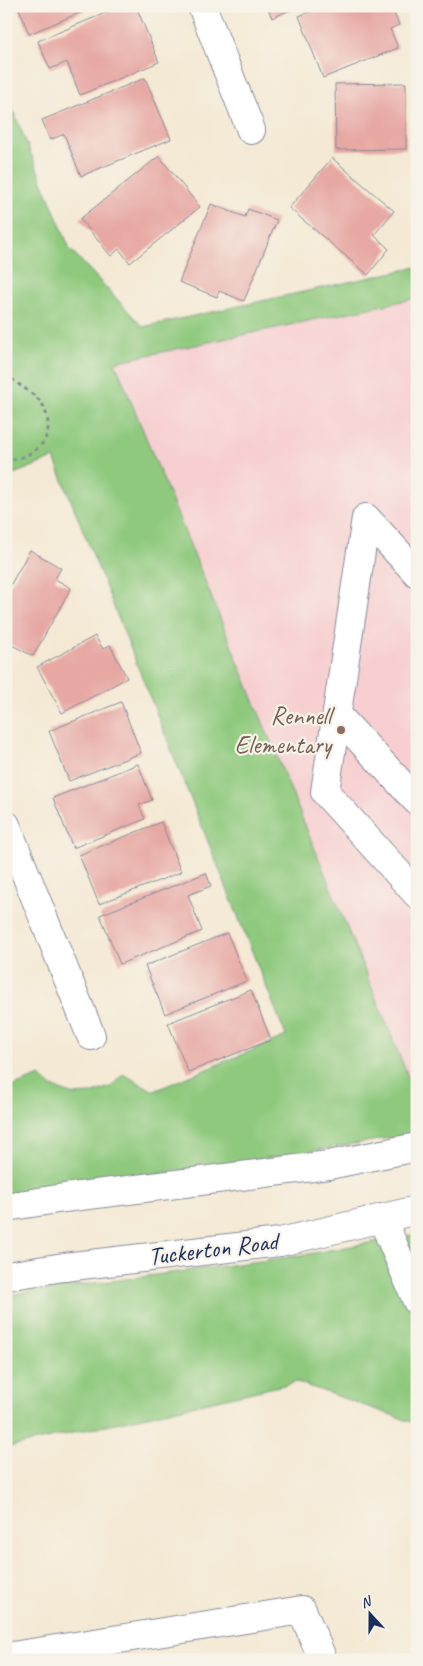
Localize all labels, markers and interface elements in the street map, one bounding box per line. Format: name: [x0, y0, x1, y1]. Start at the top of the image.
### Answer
place label: Rennell Elementary: [235, 700, 336, 761]
marker: Rennell Elementary: [335, 724, 347, 736]
street label: Tuckerton Road: [147, 1225, 283, 1273]
north arrow: [346, 1588, 396, 1638]
text: N: [358, 1592, 375, 1612]

